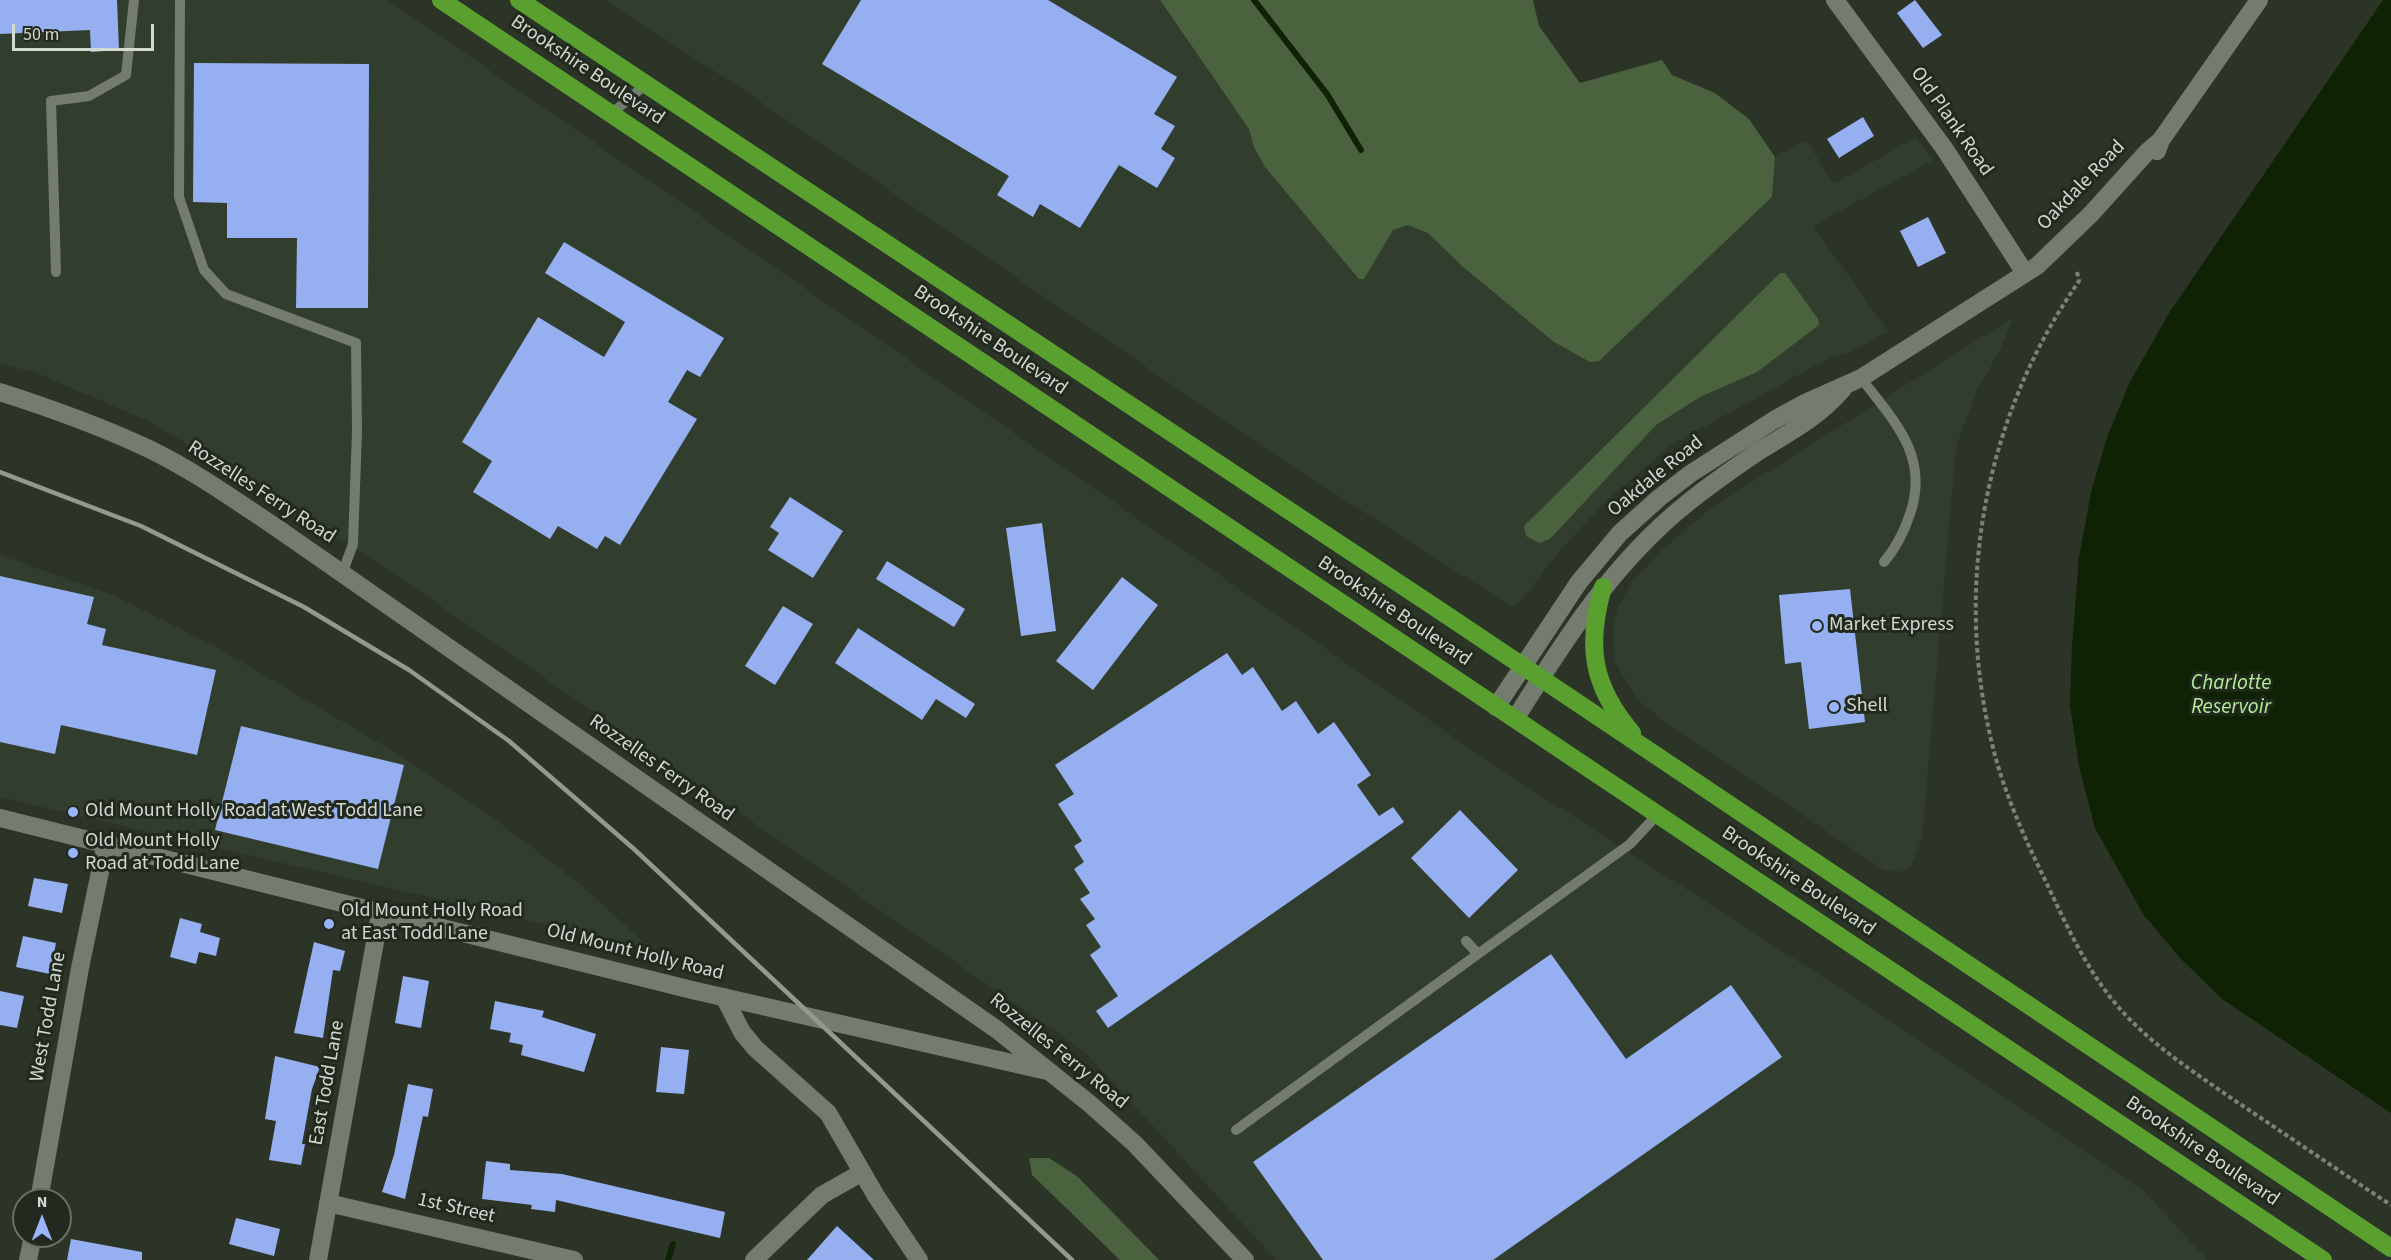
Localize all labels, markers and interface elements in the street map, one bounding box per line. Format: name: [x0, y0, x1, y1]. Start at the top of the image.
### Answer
street label: Brookshire Boulevard: [506, 11, 668, 131]
scale bar: [15, 12, 158, 50]
text: 50 m: [23, 22, 59, 47]
street label: Old Plank Road: [1905, 63, 1997, 181]
street label: Oakdale Road: [2033, 136, 2131, 236]
street label: Brookshire Boulevard: [909, 281, 1071, 401]
street label: Oakdale Road: [1603, 431, 1709, 523]
street label: Rozzelles Ferry Road: [183, 436, 339, 550]
street label: Brookshire Boulevard: [1313, 552, 1475, 672]
place label: Market Express: [1829, 614, 1954, 638]
marker: Market Express: [1810, 619, 1824, 633]
water label: Charlotte Reservoir: [2191, 671, 2271, 721]
place label: Shell: [1846, 695, 1888, 719]
marker: Shell: [1827, 700, 1841, 714]
street label: Rozzelles Ferry Road: [584, 710, 738, 828]
place label: Old Mount Holly Road at West Todd Lane: [85, 800, 423, 824]
marker: Old Mount Holly Road at West Todd Lane: [66, 805, 80, 819]
street label: Brookshire Boulevard: [1717, 822, 1879, 942]
place label: Old Mount Holly Road at Todd Lane: [85, 830, 240, 877]
marker: Old Mount Holly Road at Todd Lane: [66, 846, 80, 860]
place label: Old Mount Holly Road at East Todd Lane: [341, 900, 523, 947]
marker: Old Mount Holly Road at East Todd Lane: [322, 917, 336, 931]
street label: Old Mount Holly Road: [544, 919, 726, 987]
street label: West Todd Lane: [26, 950, 72, 1084]
street label: Rozzelles Ferry Road: [984, 989, 1132, 1115]
street label: East Todd Lane: [305, 1019, 351, 1147]
street label: Brookshire Boulevard: [2121, 1092, 2283, 1212]
north arrow: [12, 1188, 72, 1248]
street label: 1st Street: [415, 1188, 497, 1230]
text: N: [37, 1191, 47, 1213]

